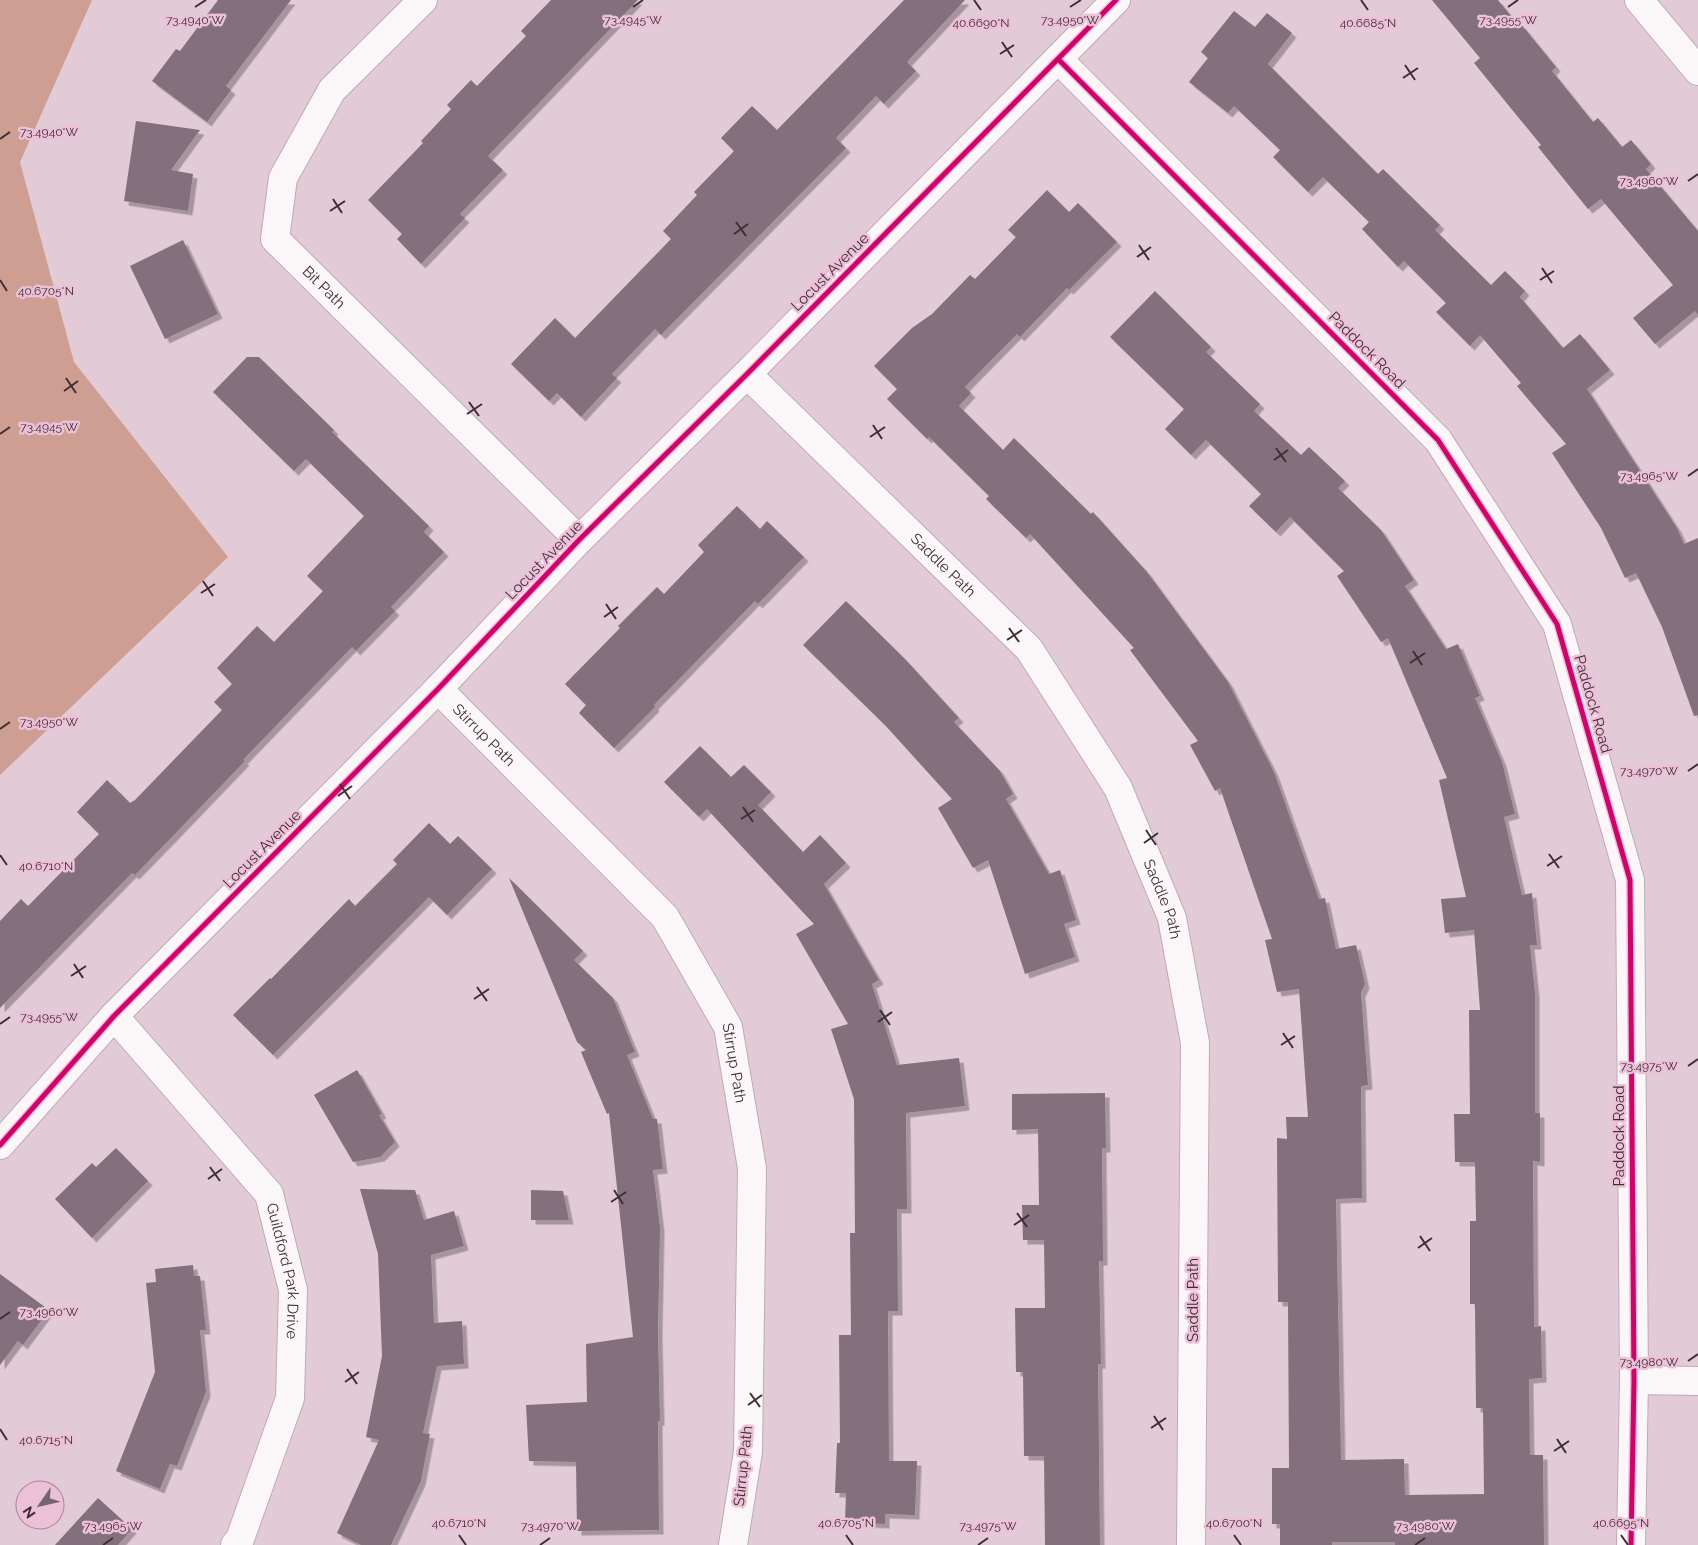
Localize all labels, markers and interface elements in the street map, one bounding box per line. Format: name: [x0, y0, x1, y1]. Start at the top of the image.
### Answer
text: 73.4940°W: [166, 13, 224, 27]
text: 73.4945°W: [604, 13, 662, 27]
text: 73.4950°W: [1041, 13, 1099, 27]
text: 73.4955°W: [1479, 13, 1537, 27]
text: 40.6690°N: [952, 16, 1010, 30]
text: 40.6685°N: [1340, 16, 1396, 30]
text: 73.4940°W: [20, 125, 78, 139]
text: 73.4960°W: [1620, 174, 1679, 188]
street label: Locust Avenue: [787, 229, 873, 315]
street label: Bit Path: [299, 262, 349, 313]
text: 40.6705°N: [18, 284, 74, 298]
street label: Paddock Road: [1325, 308, 1409, 392]
text: 73.4945°W: [20, 420, 78, 434]
text: 73.4965°W: [1620, 469, 1679, 483]
street label: Locust Avenue: [502, 517, 586, 603]
street label: Saddle Path: [907, 530, 979, 601]
street label: Paddock Road: [1570, 653, 1616, 755]
street label: Stirrup Path: [449, 700, 519, 770]
text: 73.4950°W: [20, 715, 78, 729]
text: 73.4970°W: [1620, 764, 1678, 778]
street label: Locust Avenue: [219, 806, 305, 892]
street label: Saddle Path: [1140, 857, 1185, 941]
text: 40.6710°N: [19, 859, 73, 873]
text: 73.4955°W: [20, 1010, 78, 1024]
street label: Stirrup Path: [718, 1022, 750, 1104]
text: 73.4975°W: [1620, 1059, 1678, 1073]
street label: Paddock Road: [1610, 1086, 1628, 1187]
street label: Guildford Park Drive: [263, 1201, 302, 1340]
street label: Saddle Path: [1184, 1258, 1202, 1342]
text: 73.4960°W: [20, 1305, 79, 1319]
text: 73.4980°W: [1620, 1355, 1679, 1369]
street label: Stirrup Path: [730, 1425, 756, 1507]
text: 40.6715°N: [19, 1433, 73, 1447]
north arrow: [15, 1480, 65, 1530]
text: N: [20, 1503, 39, 1521]
text: 40.6710°N: [432, 1516, 486, 1530]
text: 40.6705°N: [818, 1516, 874, 1530]
text: 40.6700°N: [1206, 1516, 1262, 1530]
text: 40.6695°N: [1593, 1516, 1649, 1530]
text: 73.4965°W: [84, 1519, 143, 1533]
text: 73.4970°W: [521, 1519, 579, 1533]
text: 73.4975°W: [959, 1519, 1017, 1533]
text: 73.4980°W: [1396, 1519, 1455, 1533]

